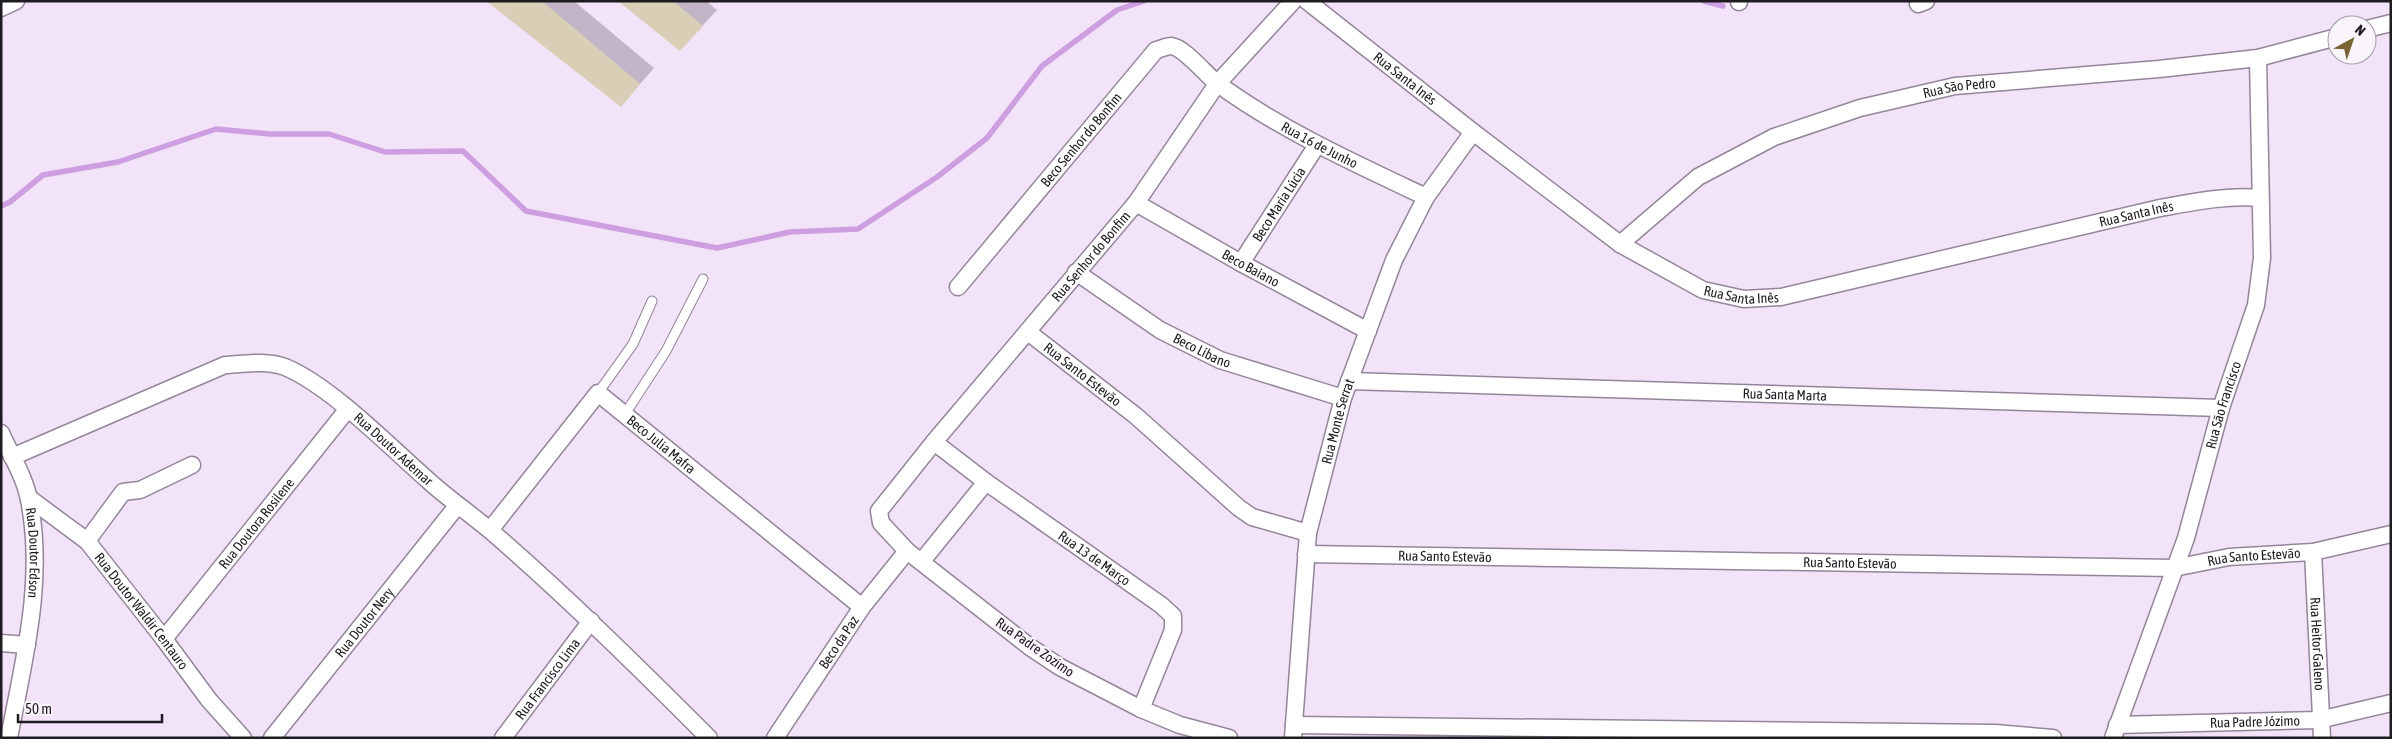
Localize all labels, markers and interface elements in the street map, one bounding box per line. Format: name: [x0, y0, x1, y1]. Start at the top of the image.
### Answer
north arrow: [2327, 15, 2377, 65]
text: N: [2352, 21, 2369, 39]
street label: Rua Santa Inês: [1371, 49, 1440, 108]
street label: Rua São Pedro: [1921, 75, 1996, 101]
street label: Beco Senhor do Bonfim: [1037, 89, 1125, 190]
street label: Rua 16 de Junho: [1279, 118, 1360, 171]
street label: Beco Maria Lúcia: [1249, 164, 1309, 244]
street label: Rua Santa Inês: [2098, 198, 2175, 230]
street label: Rua Senhor do Bonfim: [1048, 208, 1134, 305]
street label: Beco Baiano: [1219, 246, 1282, 290]
street label: Rua Santa Inês: [1702, 282, 1779, 307]
street label: Beco Líbano: [1171, 330, 1233, 371]
street label: Rua Santo Estevão: [1041, 339, 1124, 409]
street label: Rua São Francisco: [2202, 359, 2244, 451]
street label: Rua Monte Serrat: [1318, 376, 1357, 466]
street label: Rua Santa Marta: [1742, 385, 1827, 404]
street label: Rua Doutor Ademar: [351, 409, 437, 489]
street label: Beco Julia Mafra: [624, 412, 699, 477]
street label: Rua Doutora Rosilene: [215, 475, 297, 572]
street label: Rua Doutor Edson: [23, 506, 43, 599]
street label: Rua 13 de Março: [1055, 527, 1133, 589]
street label: Rua Santo Estevão: [2206, 545, 2301, 569]
street label: Rua Santo Estevão: [1398, 547, 1492, 565]
street label: Rua Doutor Waldir Centauro: [91, 550, 192, 673]
street label: Rua Santo Estevão: [1803, 554, 1897, 572]
street label: Rua Doutor Nery: [332, 584, 397, 660]
street label: Rua Heitor Galeno: [2307, 597, 2328, 691]
street label: Beco da Paz: [815, 613, 862, 672]
street label: Rua Padre Zozimo: [993, 614, 1077, 680]
street label: Rua Francisco Lima: [512, 635, 583, 722]
scale bar: [18, 692, 161, 724]
text: 50 m: [25, 700, 52, 717]
street label: Rua Padre Józimo: [2210, 712, 2300, 731]

